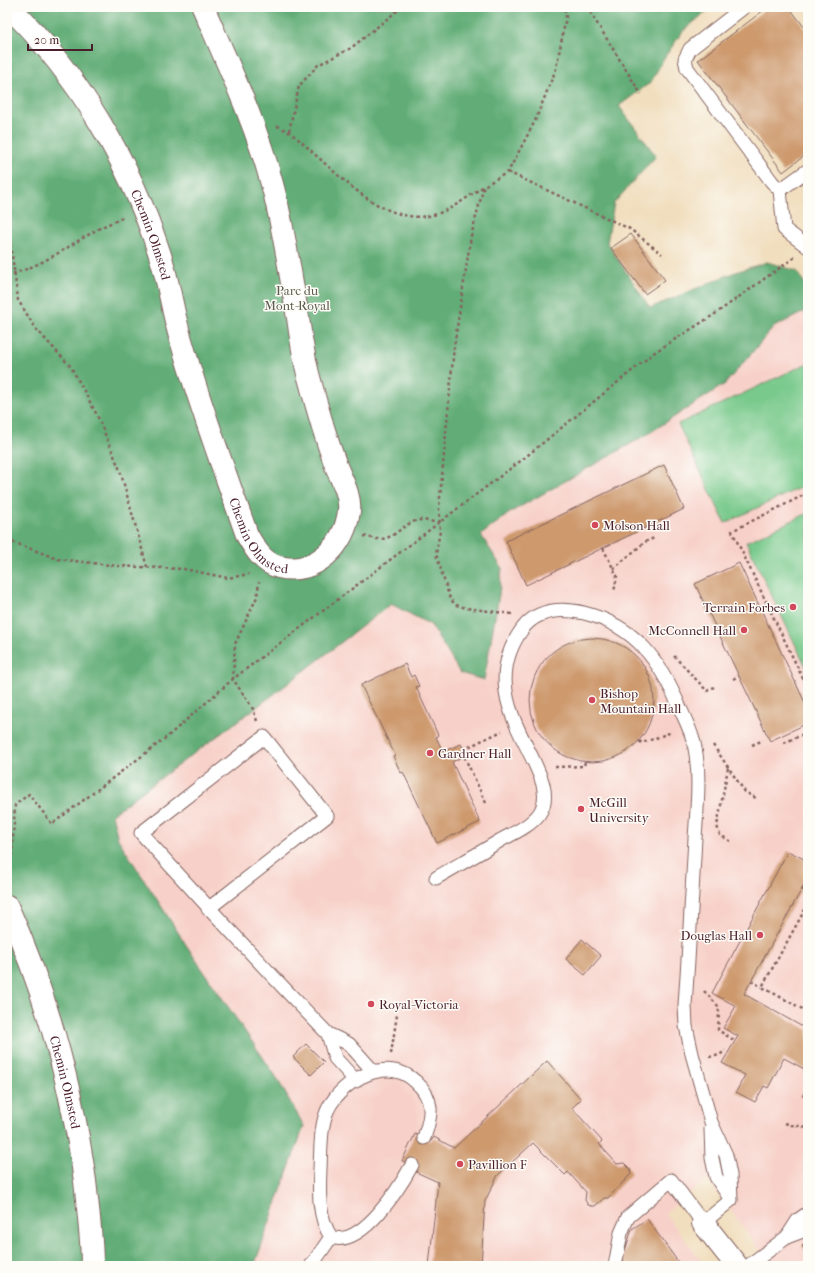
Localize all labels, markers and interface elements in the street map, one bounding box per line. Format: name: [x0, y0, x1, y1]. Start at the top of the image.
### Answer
scale bar: [28, 26, 92, 52]
text: 20 m: [34, 33, 59, 47]
street label: Chemin Olmsted: [128, 187, 174, 282]
park label: Parc du Mont-Royal: [264, 283, 330, 313]
street label: Chemin Olmsted: [227, 495, 290, 576]
place label: Molson Hall: [603, 518, 670, 533]
marker: Molson Hall: [590, 520, 600, 530]
place label: Terrain Forbes: [703, 600, 785, 615]
marker: Terrain Forbes: [788, 602, 798, 612]
place label: McConnell Hall: [648, 623, 736, 638]
marker: McConnell Hall: [739, 625, 749, 635]
place label: Bishop Mountain Hall: [600, 686, 682, 716]
marker: Bishop Mountain Hall: [587, 695, 597, 705]
place label: Gardner Hall: [438, 746, 512, 761]
marker: Gardner Hall: [425, 748, 435, 758]
place label: McGill University: [589, 795, 650, 825]
marker: McGill University: [576, 804, 586, 814]
place label: Douglas Hall: [681, 928, 752, 943]
marker: Douglas Hall: [755, 930, 765, 940]
place label: Royal-Victoria: [379, 997, 460, 1012]
marker: Royal-Victoria: [366, 999, 376, 1009]
street label: Chemin Olmsted: [47, 1034, 84, 1131]
place label: Pavillion F: [468, 1157, 527, 1172]
marker: Pavillion F: [455, 1159, 465, 1169]

